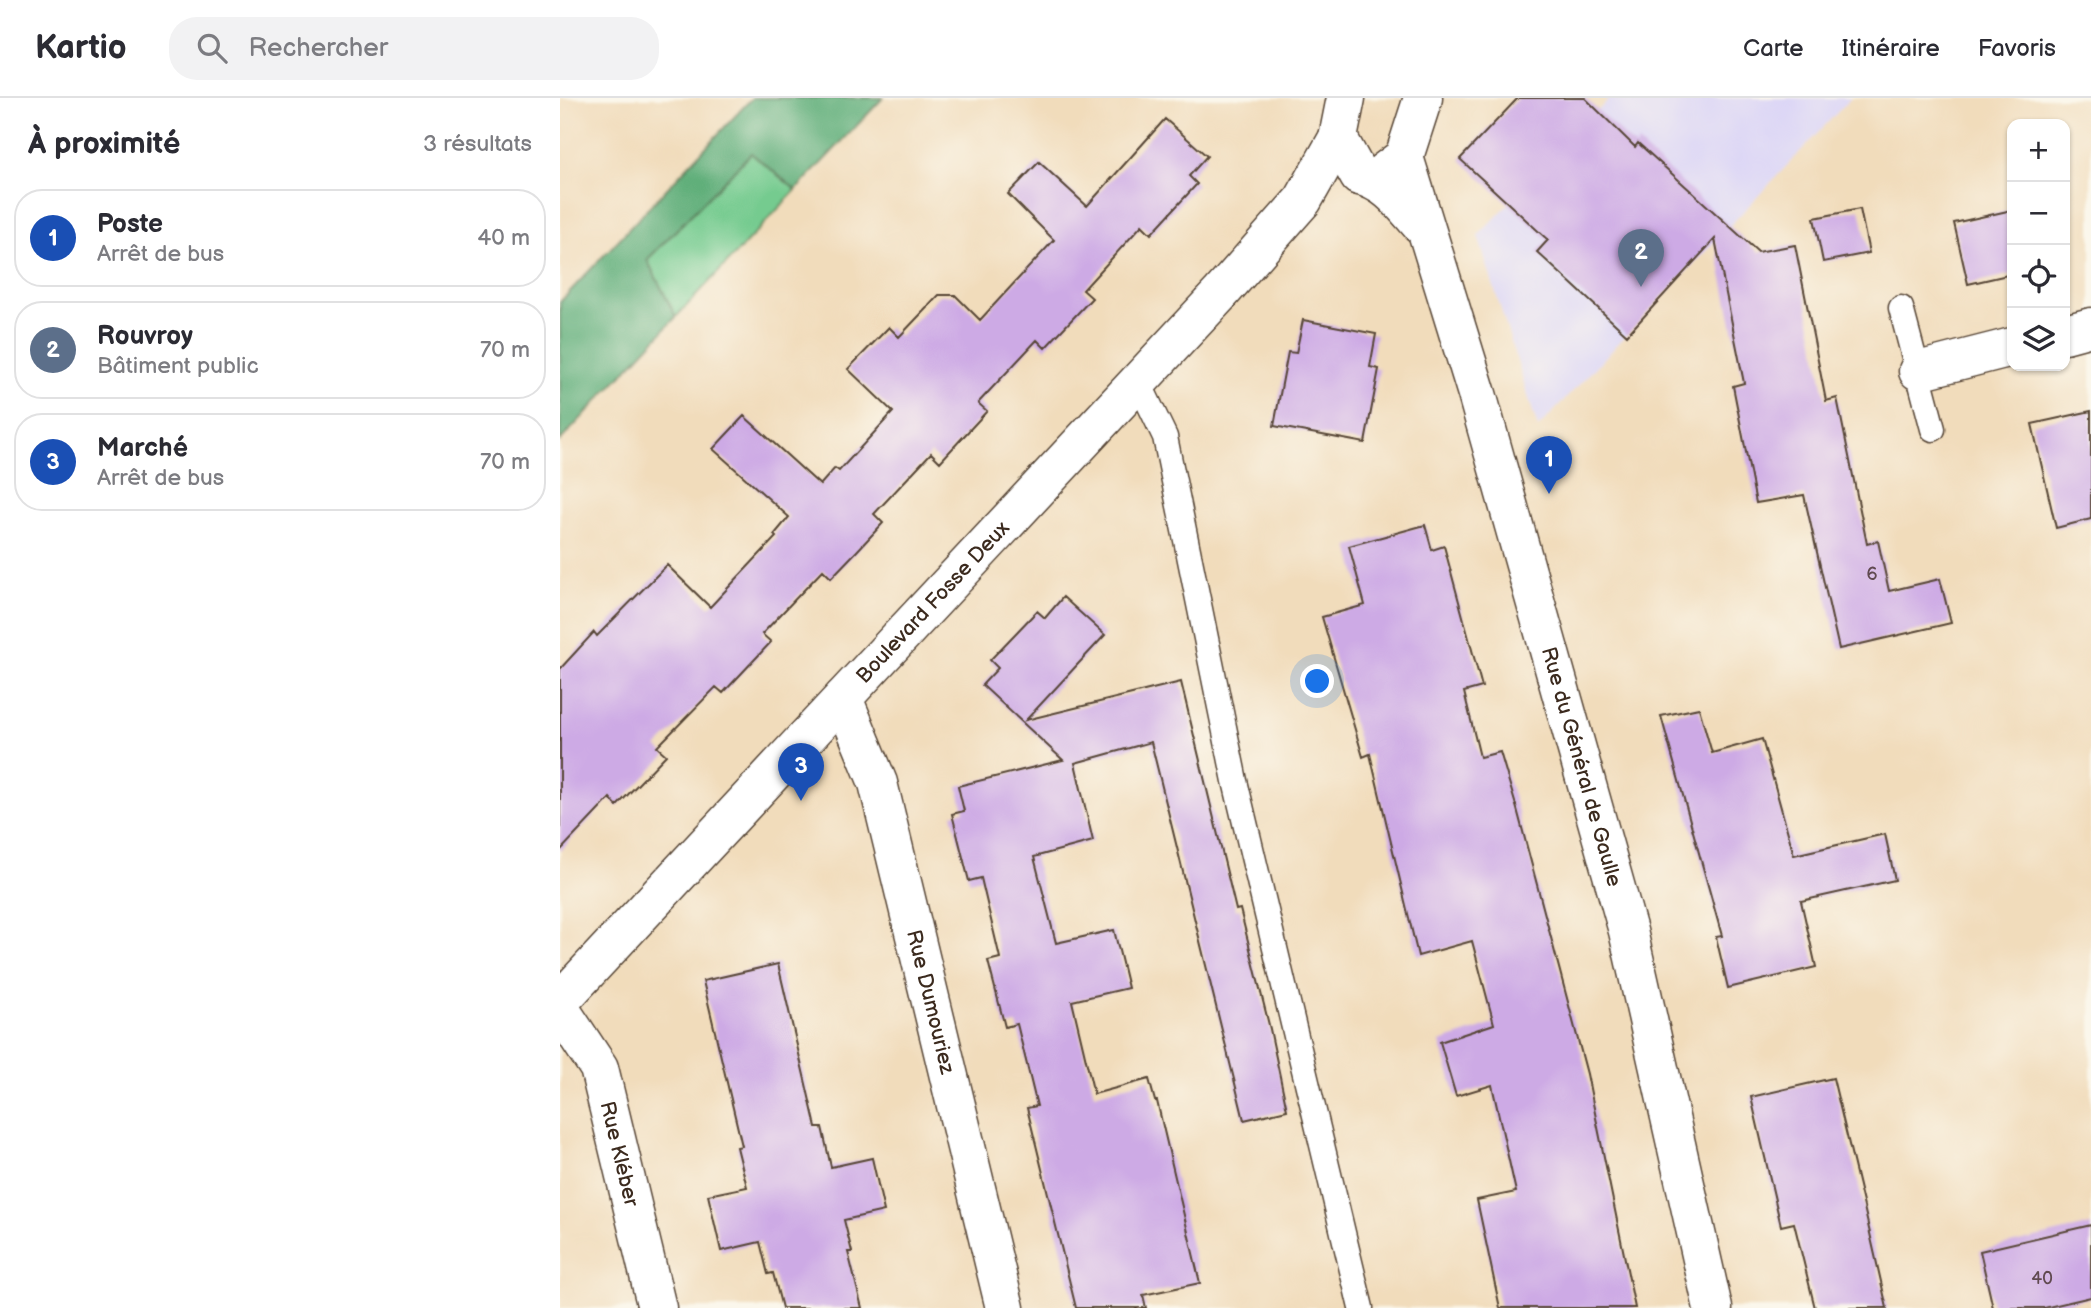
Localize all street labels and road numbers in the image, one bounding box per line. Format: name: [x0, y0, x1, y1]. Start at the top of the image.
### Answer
street label: Boulevard Fosse Deux: [851, 515, 1015, 688]
street label: Rue du Général de Gaulle: [1536, 644, 1627, 889]
street label: Rue Dumouriez: [901, 927, 961, 1077]
street label: Rue Kléber: [595, 1099, 645, 1209]

